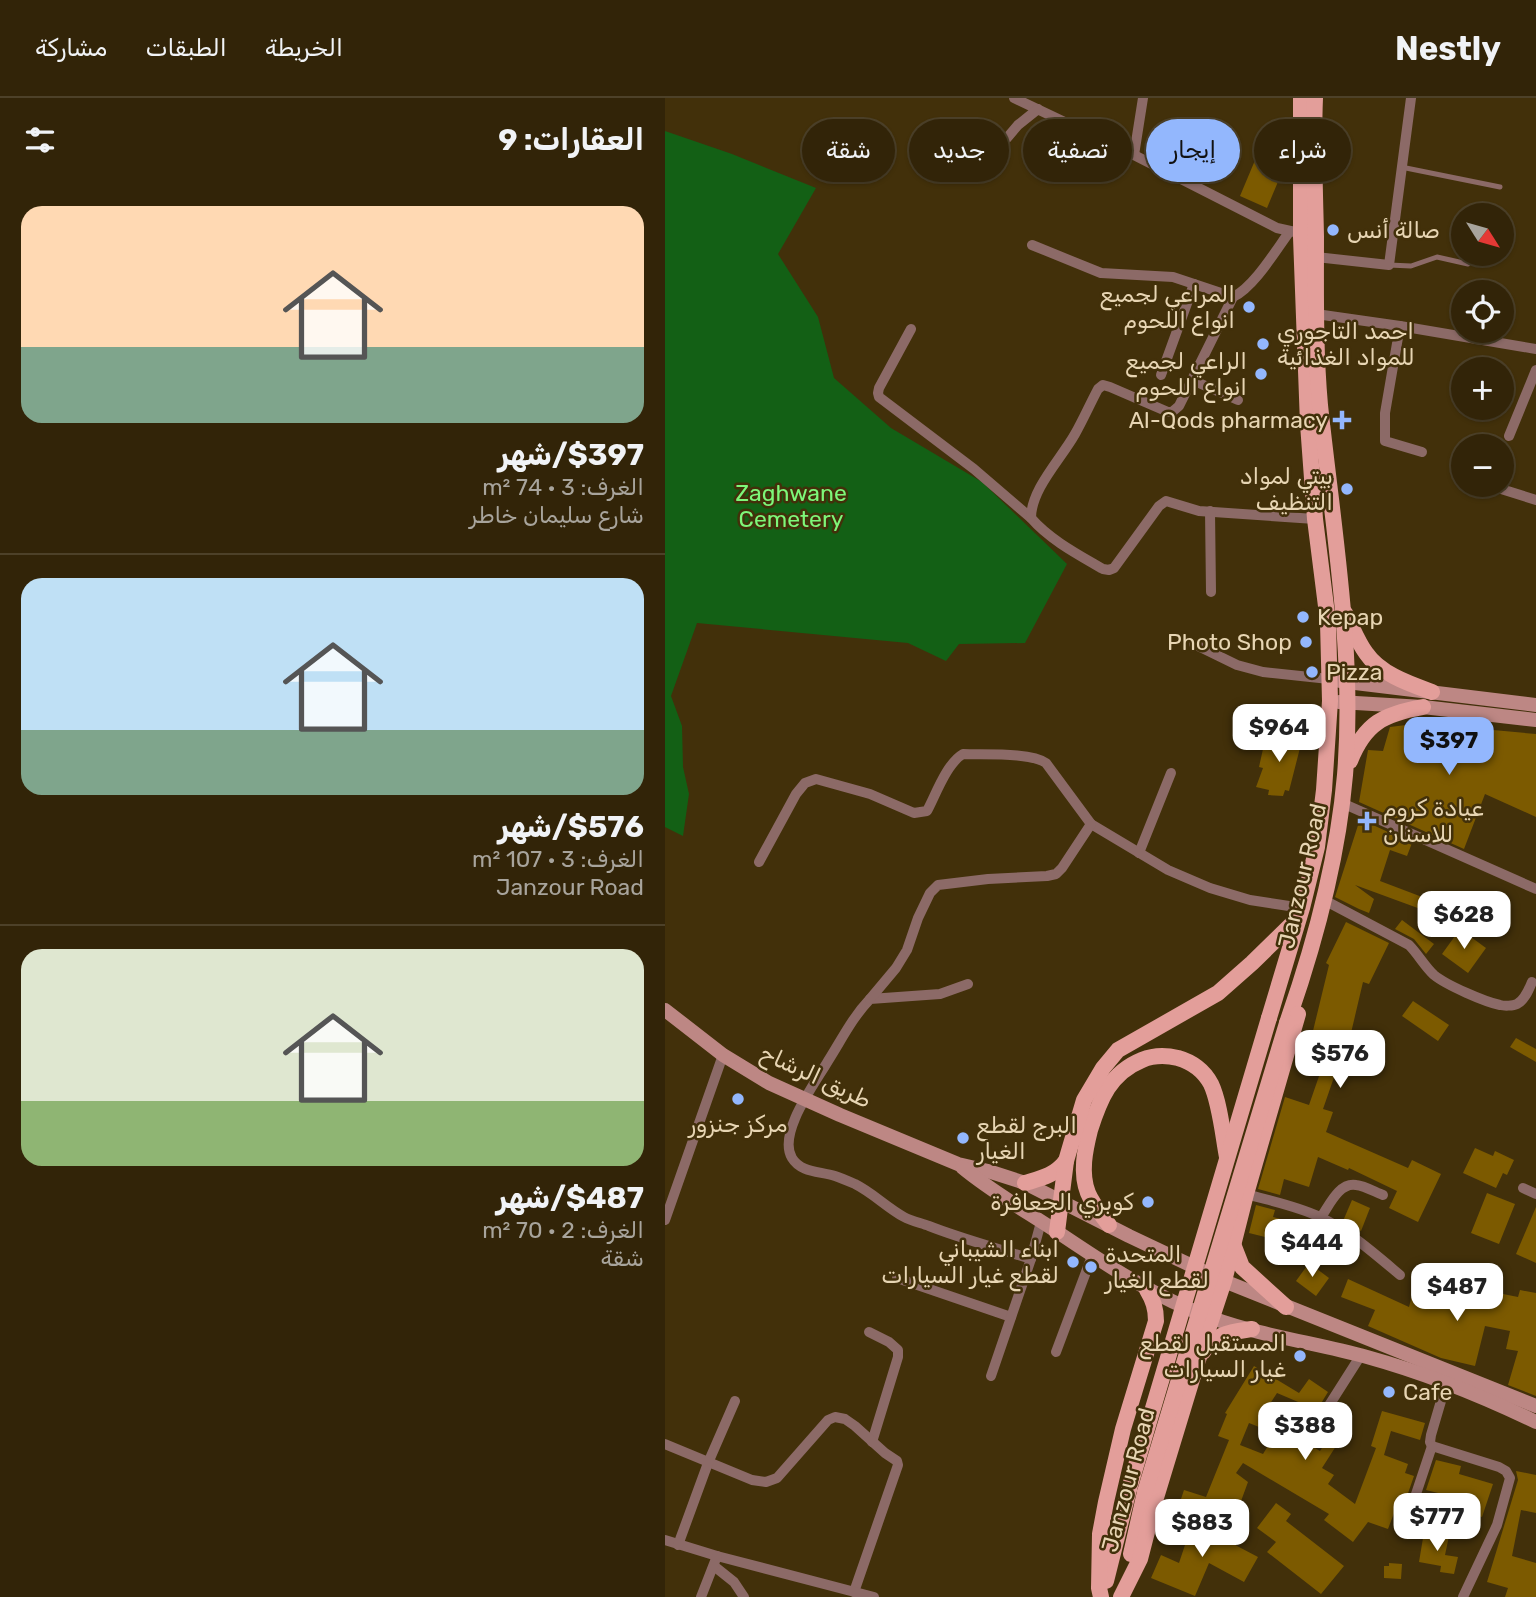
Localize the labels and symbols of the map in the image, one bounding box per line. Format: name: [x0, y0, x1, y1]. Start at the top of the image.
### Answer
north arrow: [1451, 203, 1514, 266]
place label: صالة أنس: [1347, 216, 1440, 244]
marker: صالة أنس: [1325, 222, 1341, 238]
place label: المراعي لجميع انواع اللحوم: [1101, 280, 1235, 336]
marker: المراعي لجميع انواع اللحوم: [1241, 299, 1257, 315]
place label: احمد التاجوري للمواد الغذائية: [1277, 317, 1415, 371]
marker: احمد التاجوري للمواد الغذائية: [1255, 336, 1271, 352]
place label: الراعي لجميع انواع اللحوم: [1126, 347, 1247, 403]
marker: الراعي لجميع انواع اللحوم: [1253, 366, 1269, 382]
place label: Al-Qods pharmacy: [1129, 406, 1328, 434]
marker: Al-Qods pharmacy: [1334, 412, 1350, 428]
place label: بيتي لمواد التنظيف: [1240, 462, 1333, 516]
park label: Zaghwane Cemetery: [735, 479, 847, 533]
marker: بيتي لمواد التنظيف: [1339, 481, 1355, 497]
place label: Kepap: [1317, 603, 1383, 631]
marker: Kepap: [1295, 609, 1311, 625]
place label: Photo Shop: [1167, 628, 1292, 656]
marker: Photo Shop: [1298, 634, 1314, 650]
place label: Pizza: [1326, 658, 1382, 686]
marker: Pizza: [1304, 664, 1320, 680]
pin: $964: [1238, 704, 1320, 764]
pin: $397: [1408, 718, 1490, 777]
place label: عيادة كروم للاسنان: [1383, 794, 1484, 848]
street label: Janzour Road: [1272, 801, 1332, 951]
marker: عيادة كروم للاسنان: [1357, 811, 1377, 831]
pin: $628: [1423, 892, 1505, 951]
pin: $576: [1299, 1030, 1381, 1090]
street label: طريق الرشاح: [755, 1038, 876, 1116]
marker: مركز جنزور: [730, 1091, 746, 1107]
place label: مركز جنزور: [687, 1110, 787, 1138]
place label: البرج لقطع الغيار: [975, 1111, 1077, 1165]
marker: البرج لقطع الغيار: [955, 1130, 971, 1146]
place label: كوبري الجعافرة: [990, 1188, 1135, 1219]
marker: كوبري الجعافرة: [1140, 1194, 1156, 1210]
pin: $444: [1271, 1220, 1353, 1279]
place label: ابناء الشيباني لقطع غيار السيارات: [881, 1235, 1059, 1292]
place label: المتحدة لقطع الغيار: [1103, 1240, 1209, 1297]
marker: ابناء الشيباني لقطع غيار السيارات: [1065, 1254, 1081, 1270]
marker: المتحدة لقطع الغيار: [1083, 1259, 1099, 1275]
pin: $487: [1416, 1264, 1498, 1323]
place label: المستقبل لقطع غيار السيارات: [1140, 1329, 1286, 1383]
marker: المستقبل لقطع غيار السيارات: [1292, 1348, 1308, 1364]
place label: Cafe: [1403, 1378, 1452, 1406]
marker: Cafe: [1381, 1384, 1397, 1400]
pin: $388: [1264, 1402, 1346, 1462]
street label: Janzour Road: [1095, 1405, 1161, 1555]
pin: $777: [1396, 1494, 1478, 1553]
pin: $883: [1161, 1500, 1243, 1559]

